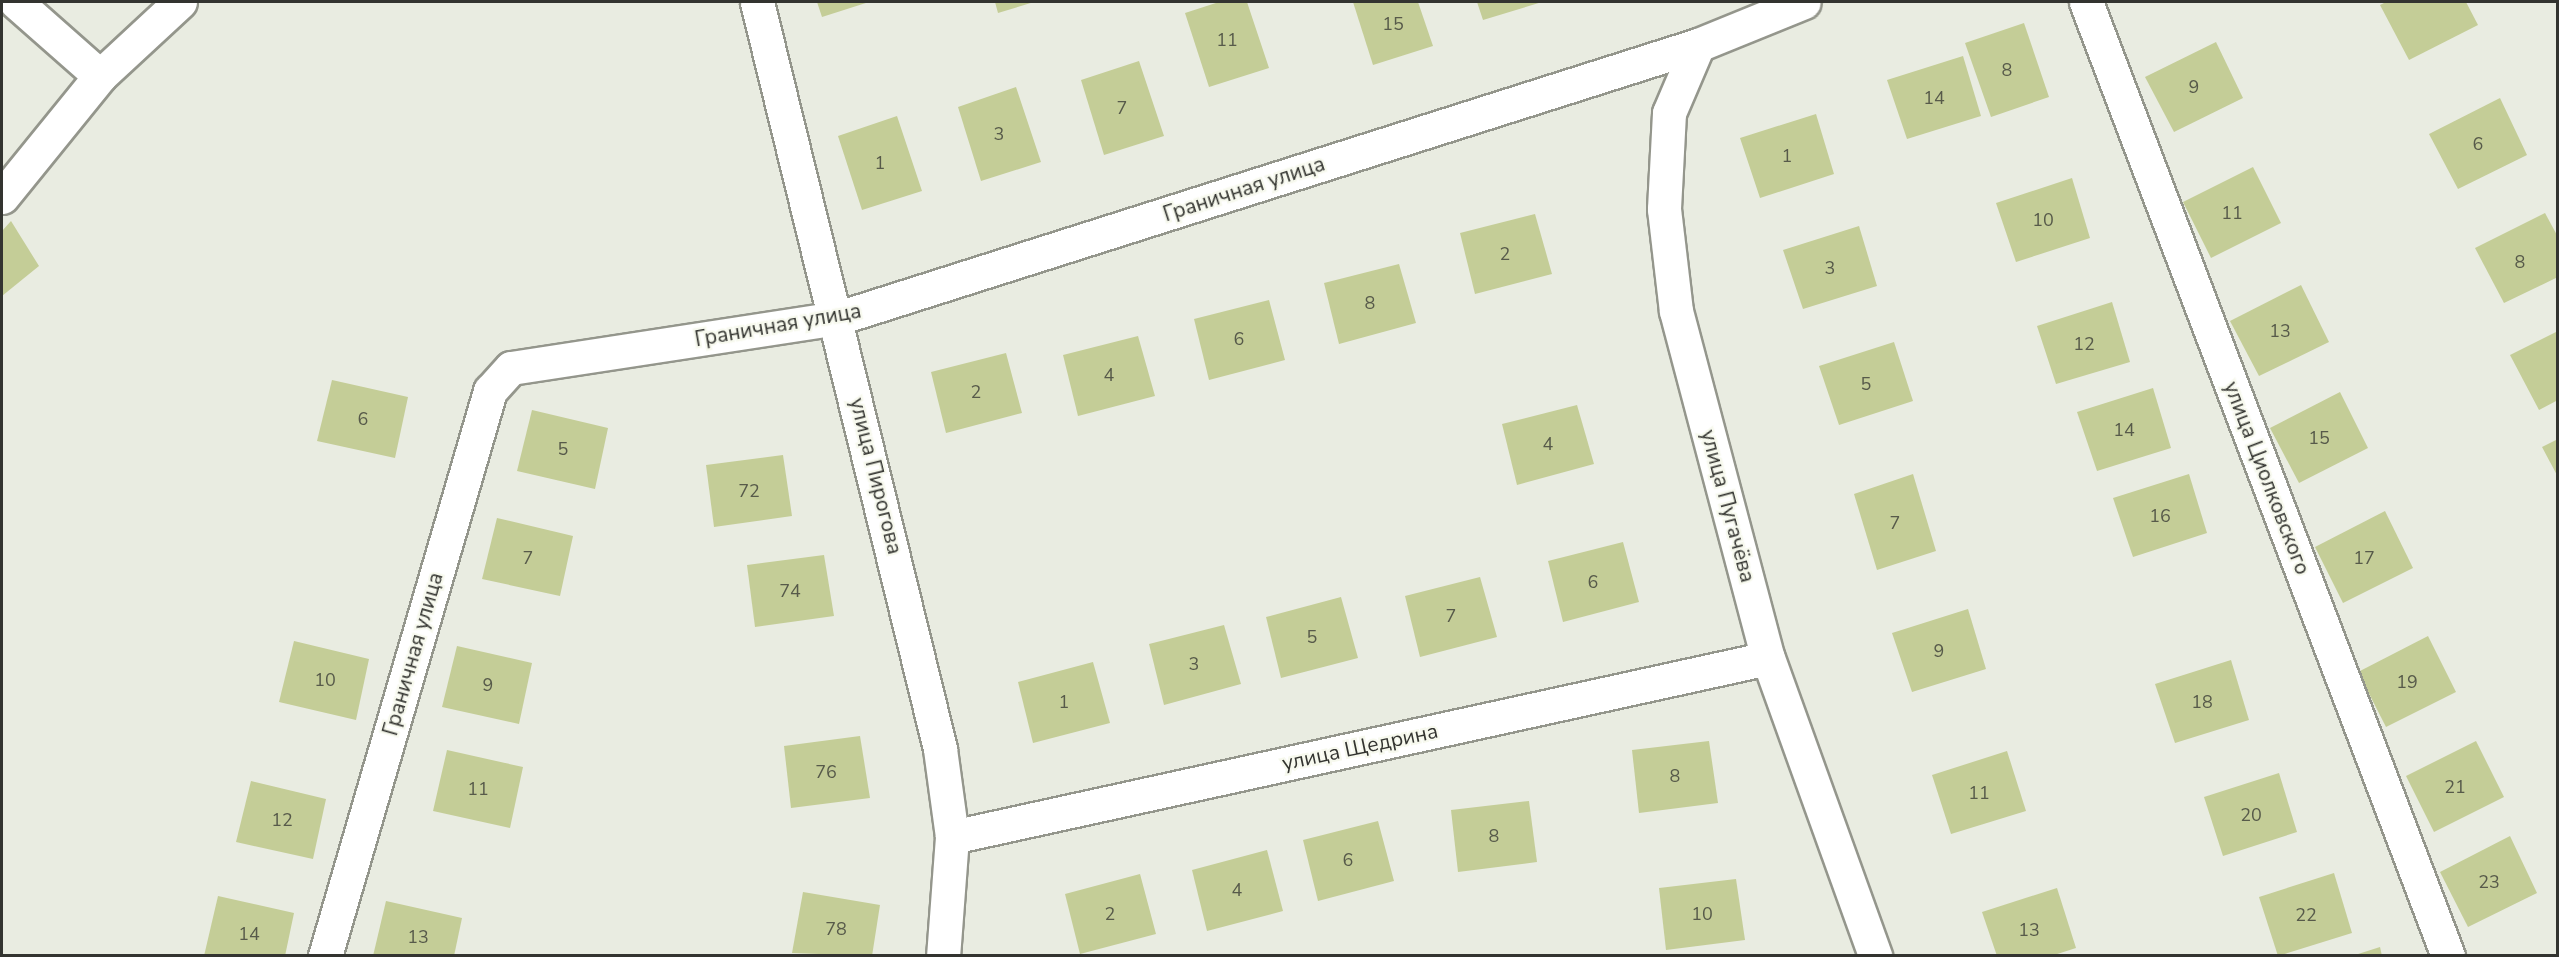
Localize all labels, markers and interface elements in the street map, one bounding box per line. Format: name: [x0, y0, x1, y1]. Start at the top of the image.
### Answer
house number: 15: [1382, 13, 1404, 35]
house number: 11: [1216, 29, 1238, 51]
house number: 8: [2002, 59, 2012, 81]
house number: 9: [2189, 76, 2199, 98]
house number: 14: [1923, 87, 1945, 109]
house number: 7: [1117, 97, 1127, 119]
house number: 3: [994, 123, 1004, 145]
house number: 6: [2473, 133, 2483, 155]
house number: 1: [1782, 145, 1792, 167]
street label: Граничная улица: [1160, 151, 1328, 227]
house number: 1: [875, 152, 885, 174]
house number: 11: [2221, 202, 2243, 224]
house number: 10: [2032, 209, 2054, 231]
house number: 2: [1500, 243, 1510, 265]
house number: 8: [2515, 251, 2525, 273]
house number: 3: [1825, 257, 1835, 279]
house number: 8: [1365, 292, 1375, 314]
street label: Граничная улица: [693, 298, 863, 352]
house number: 13: [2269, 320, 2291, 342]
house number: 6: [1234, 328, 1244, 350]
house number: 12: [2073, 333, 2095, 355]
house number: 4: [1104, 364, 1114, 386]
house number: 5: [1861, 373, 1871, 395]
street label: улица Циолковского: [2219, 378, 2315, 578]
house number: 2: [971, 381, 981, 403]
street label: улица Пирогова: [844, 395, 908, 557]
house number: 6: [358, 408, 368, 430]
house number: 14: [2113, 419, 2135, 441]
street label: улица Пугачёва: [1696, 427, 1760, 585]
house number: 15: [2308, 427, 2330, 449]
house number: 4: [1543, 433, 1553, 455]
house number: 5: [558, 438, 568, 460]
house number: 72: [738, 480, 760, 502]
house number: 16: [2149, 505, 2171, 527]
house number: 7: [1890, 512, 1900, 534]
house number: 7: [523, 547, 533, 569]
house number: 17: [2353, 547, 2375, 569]
street label: Граничная улица: [378, 569, 448, 739]
house number: 6: [1588, 571, 1598, 593]
house number: 74: [779, 580, 801, 602]
house number: 7: [1446, 605, 1456, 627]
house number: 5: [1307, 626, 1317, 648]
house number: 9: [1934, 640, 1944, 662]
house number: 3: [1189, 653, 1199, 675]
house number: 10: [314, 669, 336, 691]
house number: 19: [2396, 671, 2418, 693]
house number: 9: [483, 674, 493, 696]
house number: 1: [1059, 691, 1069, 713]
house number: 18: [2191, 691, 2213, 713]
street label: улица Щедрина: [1280, 718, 1440, 776]
house number: 76: [815, 761, 837, 783]
house number: 8: [1670, 765, 1680, 787]
house number: 21: [2444, 776, 2466, 798]
house number: 11: [467, 778, 489, 800]
house number: 11: [1968, 782, 1990, 804]
house number: 20: [2240, 804, 2262, 826]
house number: 12: [271, 809, 293, 831]
house number: 8: [1489, 825, 1499, 847]
house number: 6: [1343, 849, 1353, 871]
house number: 23: [2478, 871, 2500, 893]
house number: 4: [1232, 879, 1242, 901]
house number: 2: [1105, 903, 1115, 925]
house number: 10: [1691, 903, 1713, 925]
house number: 22: [2295, 904, 2317, 926]
house number: 78: [825, 918, 847, 940]
house number: 13: [2018, 919, 2040, 941]
house number: 14: [238, 923, 260, 945]
house number: 13: [407, 926, 429, 948]

